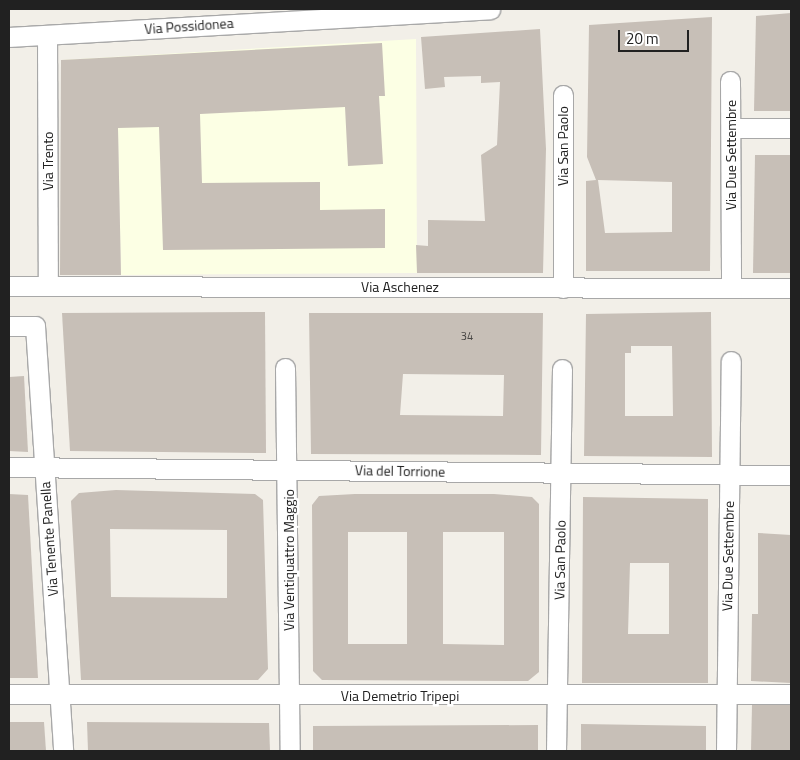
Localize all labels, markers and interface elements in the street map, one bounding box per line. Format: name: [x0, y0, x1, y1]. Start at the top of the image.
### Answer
street label: Via Possidonea: [144, 15, 234, 37]
scale bar: [620, 20, 691, 52]
text: 20 m: [626, 27, 659, 50]
street label: Via Due Settembre: [723, 100, 739, 210]
street label: Via San Paolo: [555, 106, 571, 186]
street label: Via Trento: [40, 131, 56, 191]
street label: Via Aschenez: [361, 279, 439, 295]
house number: 34: [461, 329, 473, 343]
street label: Via del Torrione: [355, 462, 445, 480]
street label: Via Tenente Panella: [37, 481, 61, 597]
street label: Via Ventiquattro Maggio: [281, 489, 297, 631]
street label: Via Due Settembre: [719, 501, 737, 611]
street label: Via San Paolo: [551, 520, 569, 600]
street label: Via Demetrio Tripepi: [341, 688, 459, 704]

